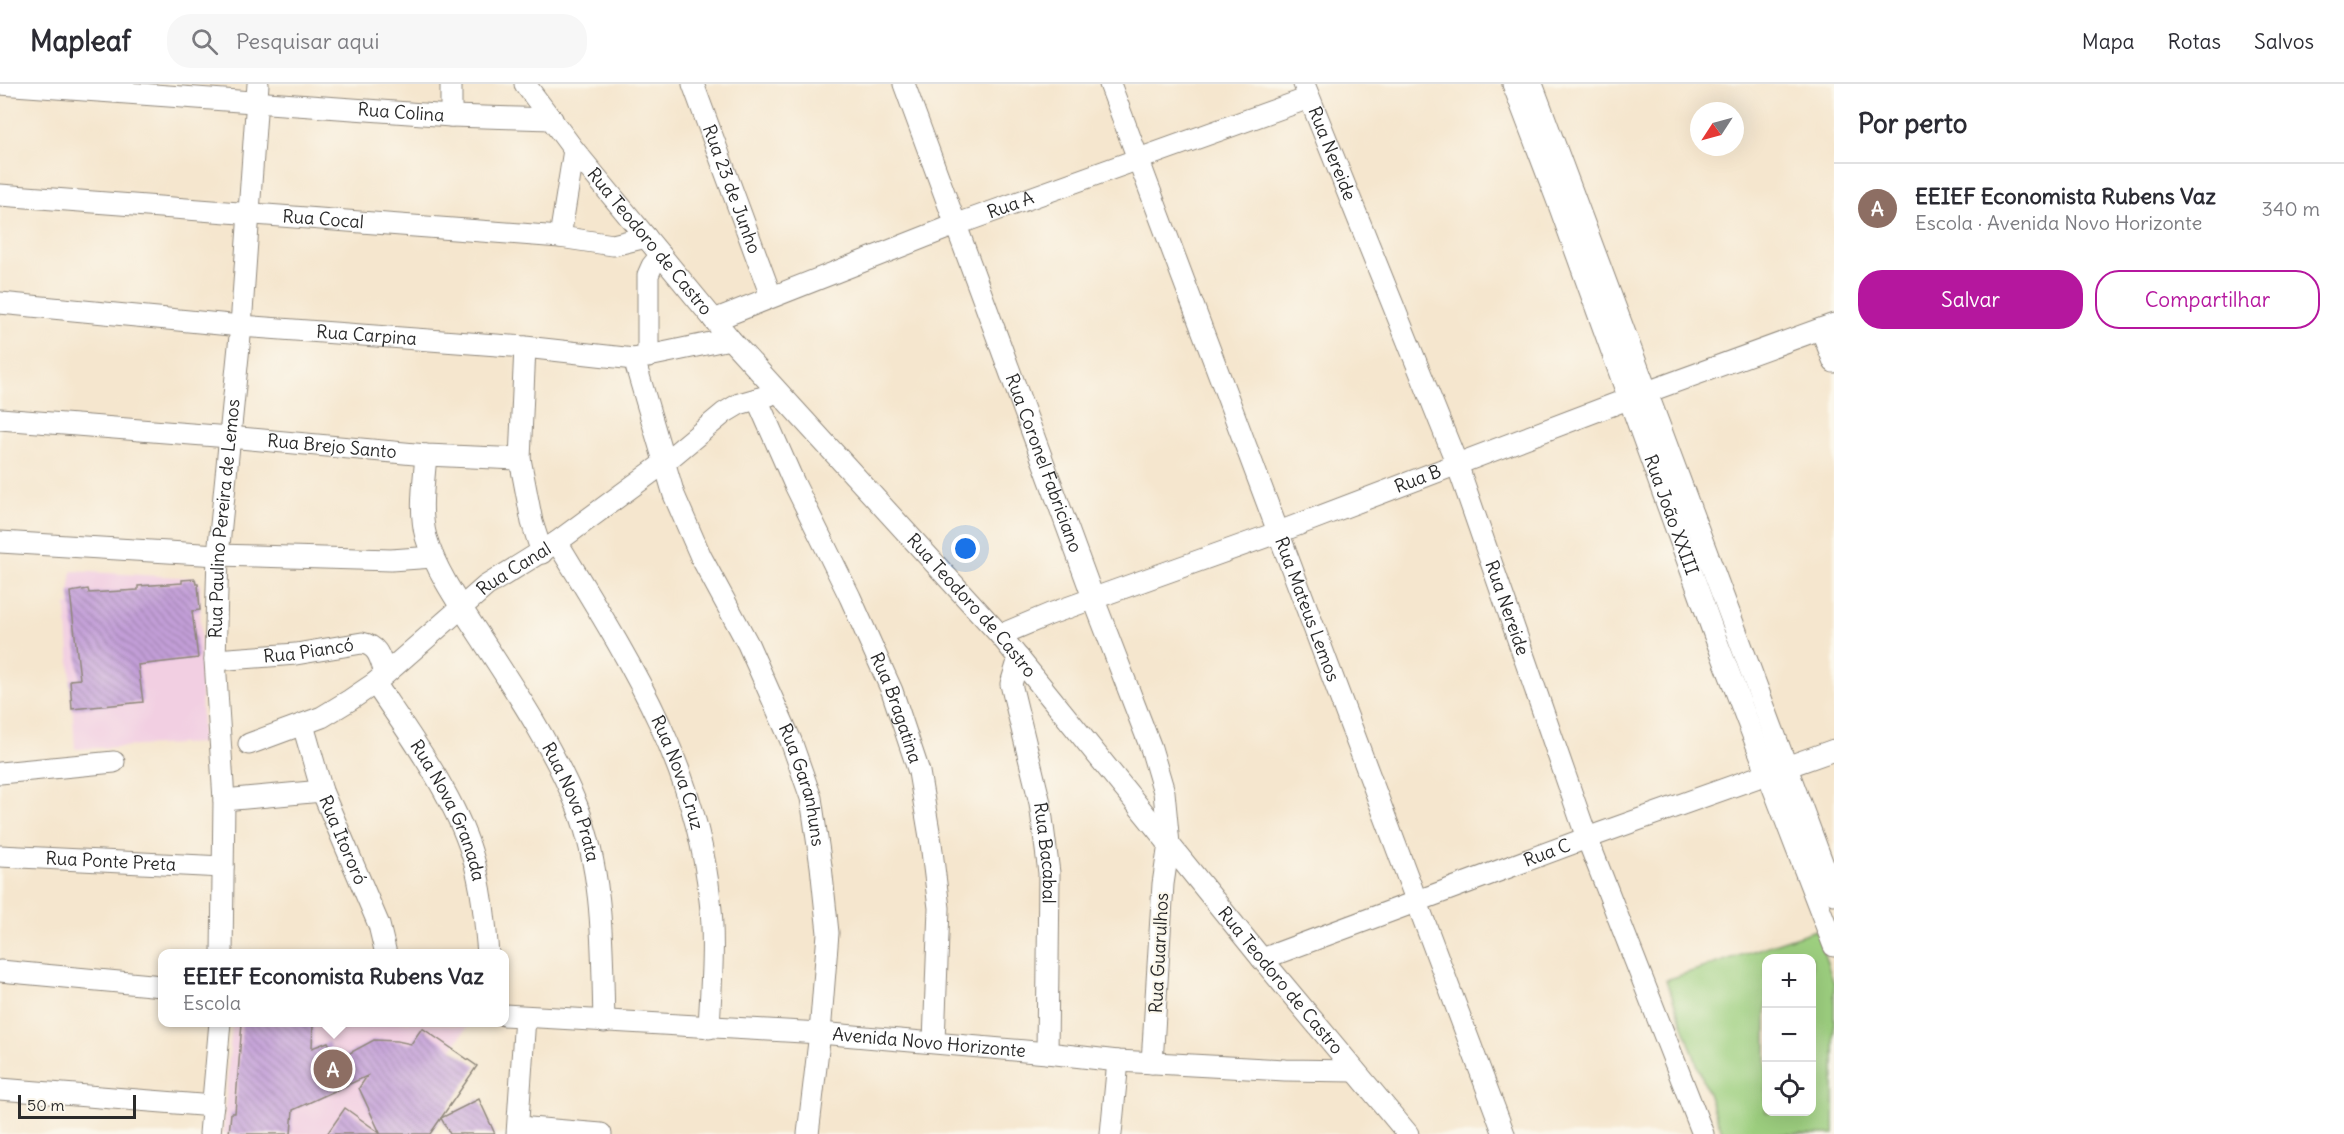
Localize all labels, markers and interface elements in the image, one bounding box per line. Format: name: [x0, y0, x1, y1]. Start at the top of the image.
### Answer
search box: [167, 14, 587, 68]
text: Mapleaf: [30, 23, 131, 59]
icon: search: [188, 25, 221, 58]
text: Pesquisar aqui: [236, 27, 379, 55]
text: Mapa: [2082, 28, 2135, 55]
text: Rotas: [2168, 28, 2221, 55]
text: Salvos: [2254, 28, 2314, 55]
street label: Rua Colina: [357, 97, 445, 127]
north arrow: [1690, 102, 1744, 156]
street label: Rua Nereide: [1303, 103, 1362, 204]
text: Por perto: [1858, 107, 1967, 140]
street label: Rua 23 de Junho: [698, 121, 766, 257]
street label: Rua Teodoro de Castro: [582, 163, 718, 320]
text: EEIEF Economista Rubens Vaz: [1915, 182, 2216, 210]
street label: Rua A: [984, 186, 1037, 224]
text: A: [1871, 196, 1884, 221]
text: 340 m: [2262, 196, 2320, 221]
street label: Rua Cocal: [282, 204, 365, 233]
text: Escola · Avenida Novo Horizonte: [1915, 210, 2202, 235]
button: Salvar: [1858, 270, 2083, 329]
button: Compartilhar: [2095, 270, 2320, 329]
street label: Rua Carpina: [316, 320, 418, 350]
street label: Rua Coronel Fabriciano: [1001, 370, 1088, 556]
street label: Rua Paulino Pereira de Lemos: [204, 398, 245, 639]
street label: Rua Brejo Santo: [266, 429, 398, 463]
street label: Rua João XXIII: [1639, 451, 1704, 578]
street label: Rua B: [1391, 459, 1444, 498]
street label: Rua Teodoro de Castro: [902, 528, 1042, 682]
street label: Rua Mateus Lemos: [1270, 533, 1345, 685]
your location: [951, 534, 980, 563]
street label: Rua Canal: [471, 537, 555, 600]
street label: Rua Nereide: [1480, 557, 1535, 658]
street label: Rua Piancó: [262, 633, 355, 667]
street label: Rua Bragatina: [865, 649, 927, 766]
street label: Rua Nova Cruz: [646, 711, 709, 832]
street label: Rua Garanhuns: [774, 720, 830, 848]
street label: Rua Nova Granada: [405, 735, 491, 883]
street label: Rua Nova Prata: [537, 738, 605, 864]
street label: Rua Itororó: [314, 792, 372, 888]
street label: Rua Bacabal: [1029, 801, 1061, 904]
street label: Rua C: [1520, 833, 1573, 872]
street label: Rua Ponte Preta: [45, 846, 177, 876]
street label: Rua Guarulhos: [1144, 892, 1173, 1014]
street label: Rua Teodoro de Castro: [1213, 902, 1349, 1059]
popup: [158, 949, 509, 1027]
map controls: [1762, 954, 1816, 1116]
button: +: [1762, 954, 1816, 1008]
text: EEIEF Economista Rubens Vaz: [183, 962, 484, 990]
text: Escola: [183, 990, 241, 1015]
button: −: [1762, 1008, 1816, 1062]
street label: Avenida Novo Horizonte: [831, 1022, 1027, 1062]
pin: A: [314, 1046, 352, 1092]
button: locate: [1762, 1062, 1816, 1116]
scale bar: [18, 1092, 136, 1120]
text: 50 m: [27, 1095, 65, 1115]

